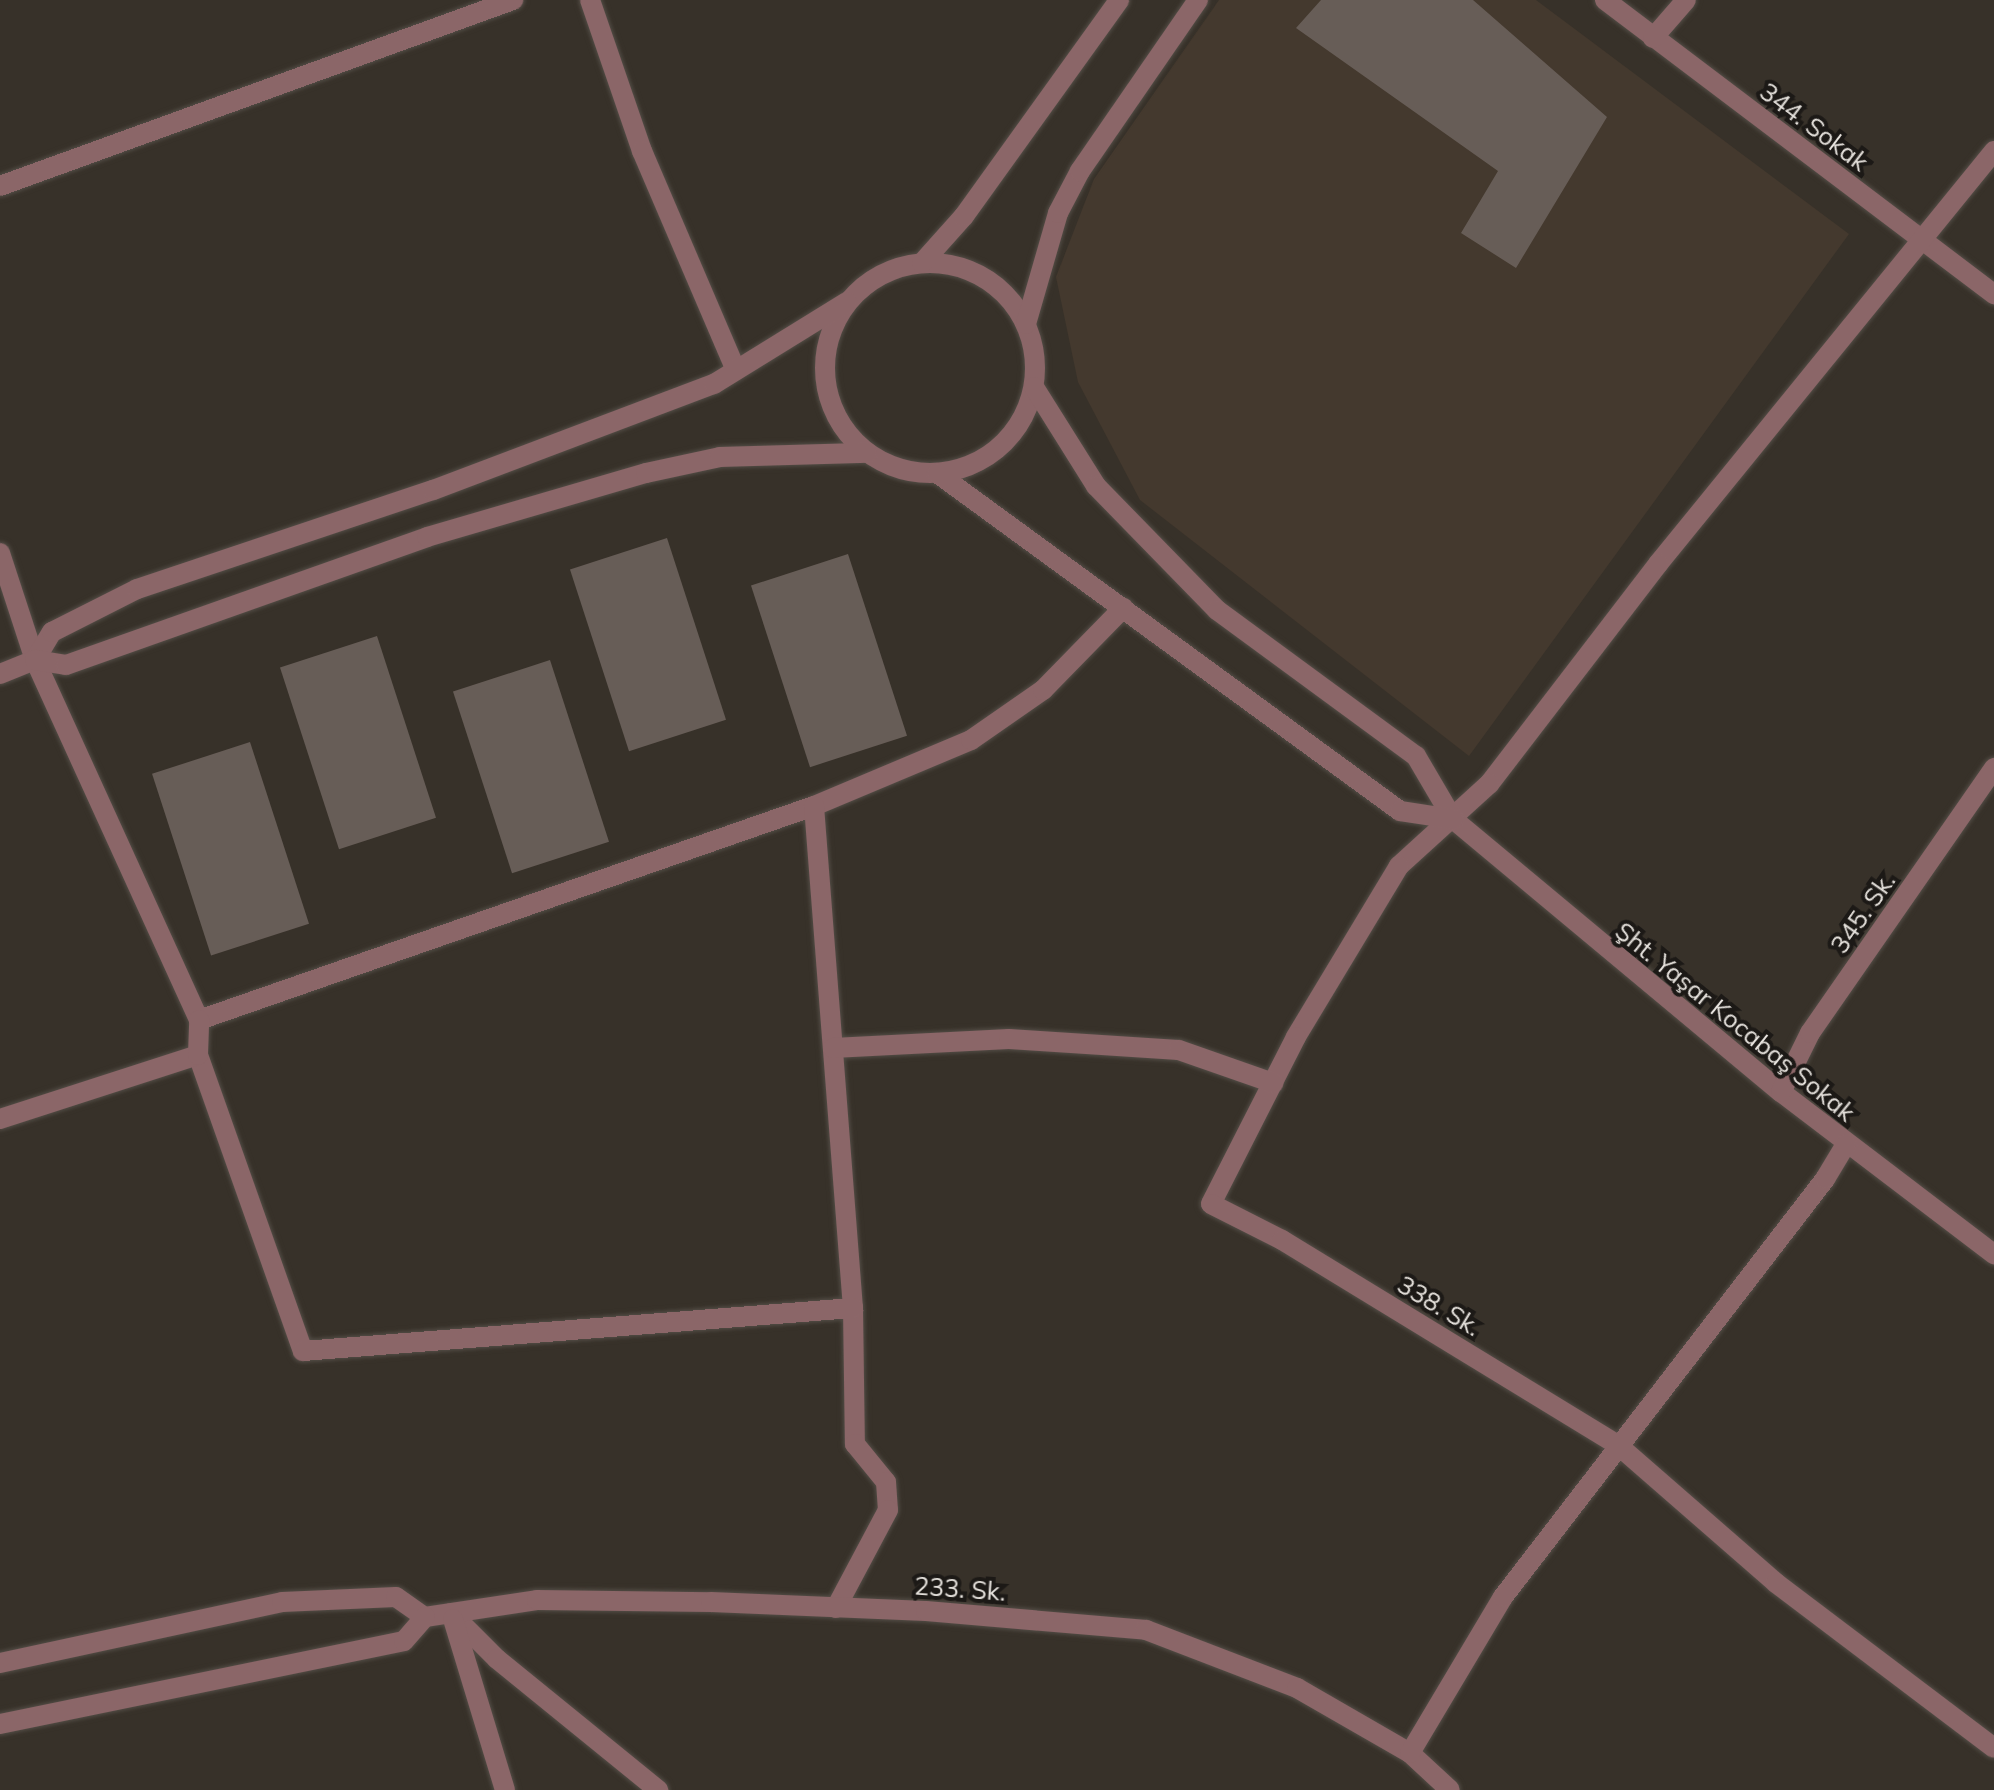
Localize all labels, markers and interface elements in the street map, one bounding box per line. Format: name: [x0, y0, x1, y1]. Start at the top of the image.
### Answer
street label: 344. Sokak: [1754, 77, 1874, 177]
street label: 345. Sk.: [1824, 867, 1902, 959]
street label: Şht. Yaşar Kocabaş Sokak: [1609, 916, 1861, 1128]
street label: 338. Sk.: [1392, 1270, 1486, 1342]
street label: 233. Sk.: [913, 1571, 1007, 1607]

